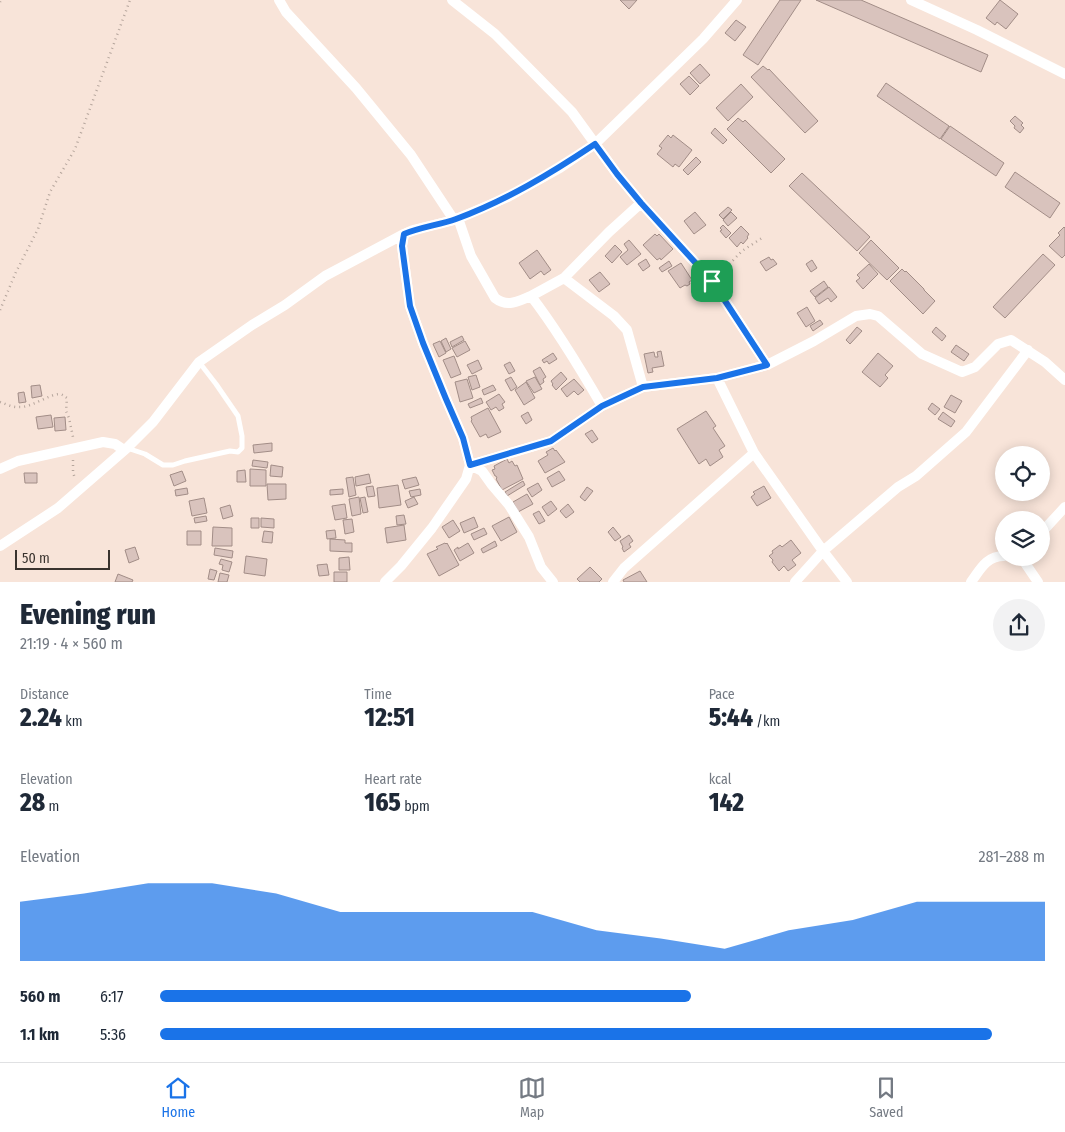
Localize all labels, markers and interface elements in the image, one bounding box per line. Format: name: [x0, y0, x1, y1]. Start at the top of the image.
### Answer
pin: [691, 260, 733, 302]
icon: arrive: [698, 267, 726, 295]
map controls: [995, 446, 1050, 566]
button: locate: [995, 446, 1050, 501]
button: layers: [995, 511, 1050, 566]
scale bar: [15, 547, 110, 570]
text: 50 m: [22, 550, 50, 567]
text: Evening run: [20, 598, 156, 631]
button: share: [993, 599, 1045, 651]
text: 21:19 · 4 × 560 m: [20, 634, 123, 653]
text: Distance: [20, 686, 69, 703]
text: Time: [364, 686, 392, 703]
text: Pace: [709, 686, 735, 703]
text: 2.24: [20, 703, 62, 733]
text: 12:51: [364, 703, 415, 733]
text: 5:44: [709, 703, 753, 733]
text: km: [62, 713, 83, 730]
text: /km: [753, 713, 780, 730]
text: Elevation: [20, 771, 73, 788]
text: Heart rate: [364, 771, 422, 788]
text: kcal: [709, 771, 731, 788]
text: 28: [20, 788, 45, 818]
text: 165: [364, 788, 401, 818]
text: 142: [709, 788, 744, 818]
text: m: [45, 798, 59, 815]
text: bpm: [401, 798, 430, 815]
text: Elevation: [20, 847, 80, 866]
text: 281–288 m: [978, 847, 1045, 866]
text: 560 m: [20, 987, 61, 1006]
text: 6:17: [100, 987, 123, 1006]
text: 1.1 km: [20, 1025, 59, 1044]
text: 5:36: [100, 1025, 126, 1044]
tab: Home: [162, 1074, 195, 1121]
tab: Map: [518, 1074, 546, 1121]
tab: Saved: [869, 1074, 903, 1121]

